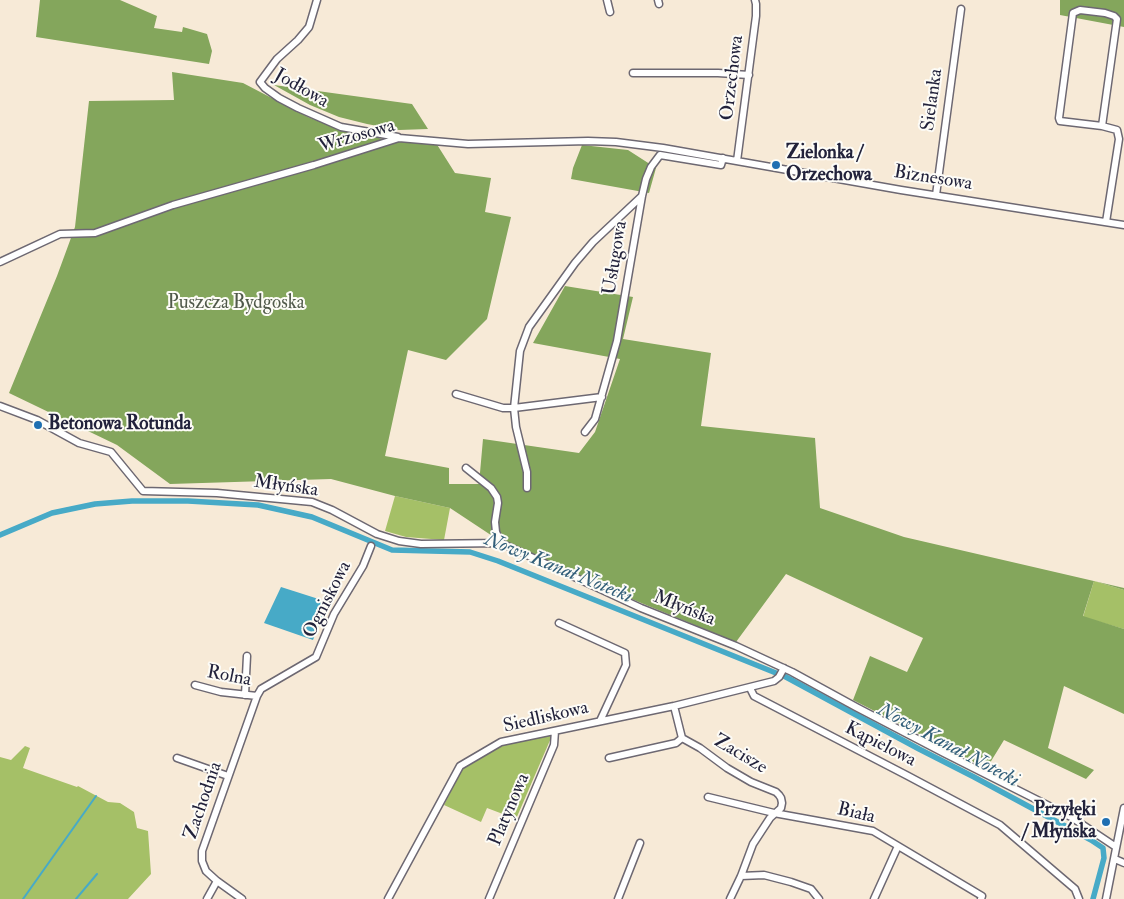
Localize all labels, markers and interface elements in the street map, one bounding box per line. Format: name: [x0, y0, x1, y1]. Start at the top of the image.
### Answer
street label: Orzechowa: [716, 34, 750, 122]
street label: Jodłowa: [270, 64, 332, 114]
street label: Sielanka: [917, 67, 949, 133]
street label: Wrzosowa: [316, 115, 398, 159]
place label: Zielonka / Orzechowa: [786, 143, 872, 187]
marker: Zielonka / Orzechowa: [770, 159, 782, 171]
street label: Biznesowa: [892, 162, 974, 196]
street label: Usługowa: [599, 219, 633, 297]
park label: Puszcza Bydgoska: [168, 293, 304, 315]
place label: Betonowa Rotunda: [48, 414, 191, 436]
marker: Betonowa Rotunda: [32, 419, 44, 431]
street label: Młyńska: [252, 471, 320, 503]
water label: Nowy Kanał Notecki: [481, 528, 635, 610]
street label: Ogniskowa: [299, 558, 357, 642]
street label: Młyńska: [650, 586, 718, 632]
street label: Rolna: [205, 662, 253, 692]
street label: Siedliskowa: [501, 697, 591, 739]
water label: Nowy Kanał Notecki: [873, 699, 1023, 793]
street label: Kąpielowa: [841, 717, 919, 773]
street label: Zacisze: [709, 730, 771, 780]
street label: Zachodnia: [180, 759, 228, 843]
street label: Platynowa: [485, 770, 535, 850]
street label: Biała: [835, 799, 877, 829]
place label: Przyłęki / Młyńska: [1022, 800, 1096, 844]
marker: Przyłęki / Młyńska: [1100, 816, 1112, 828]

